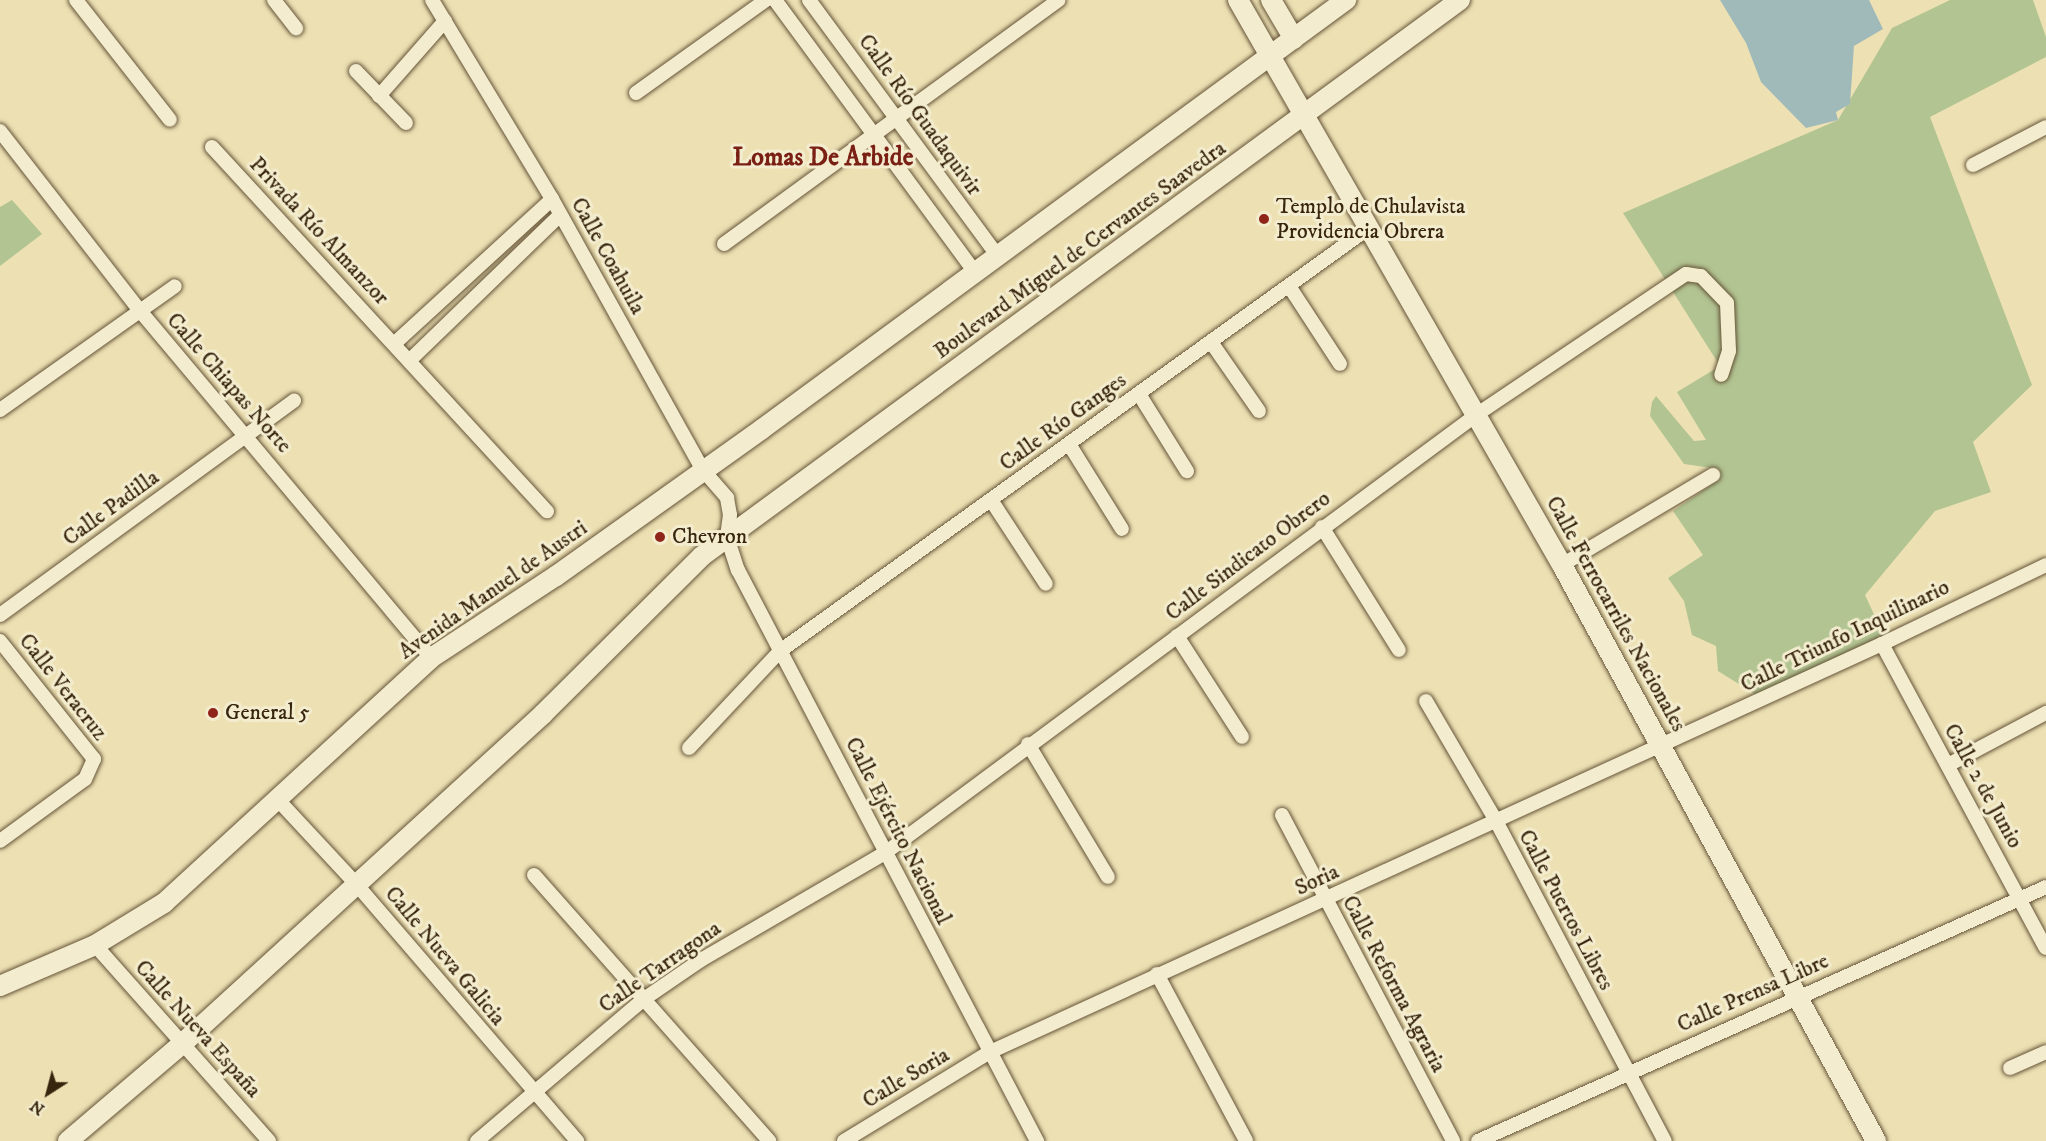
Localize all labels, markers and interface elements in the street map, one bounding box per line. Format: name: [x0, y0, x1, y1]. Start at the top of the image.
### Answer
street label: Calle Río Guadaquivir: [853, 29, 987, 201]
street label: Boulevard Miguel de Cervantes Saavedra: [929, 135, 1231, 365]
district label: Lomas De Arbide: [733, 142, 913, 174]
street label: Privada Río Almanzor: [244, 152, 394, 310]
street label: Calle Coahuila: [565, 193, 651, 319]
place label: Templo de Chulavista Providencia Obrera: [1276, 193, 1465, 244]
marker: Templo de Chulavista Providencia Obrera: [1257, 212, 1271, 226]
street label: Calle Chiapas Norte: [161, 307, 297, 459]
street label: Calle Río Ganges: [995, 367, 1131, 477]
street label: Calle Padilla: [58, 464, 164, 552]
street label: Calle Sindicato Obrero: [1160, 485, 1336, 627]
street label: Calle Ferrocarriles Nacionales: [1540, 492, 1692, 736]
street label: Avenida Manuel de Austri: [394, 515, 592, 665]
place label: Chevron: [672, 524, 747, 550]
marker: Chevron: [653, 530, 667, 544]
street label: Calle Triunfo Inquilinario: [1736, 574, 1954, 698]
street label: Calle Veracruz: [13, 628, 113, 746]
place label: General 5: [225, 700, 310, 726]
marker: General 5: [206, 706, 220, 720]
street label: Calle 2 de Junio: [1938, 719, 2028, 853]
street label: Calle Ejército Nacional: [839, 733, 957, 929]
street label: Calle Puertos Libres: [1513, 825, 1619, 995]
street label: Soria: [1291, 858, 1343, 902]
street label: Calle Nueva Galicia: [379, 881, 511, 1031]
street label: Calle Reforma Agraria: [1336, 891, 1452, 1077]
street label: Calle Tarragona: [594, 915, 726, 1019]
street label: Calle Prensa Libre: [1673, 948, 1833, 1038]
street label: Calle Nueva España: [129, 955, 267, 1103]
street label: Calle Soria: [858, 1042, 954, 1114]
north arrow: [18, 1063, 78, 1123]
text: N: [26, 1096, 49, 1120]

